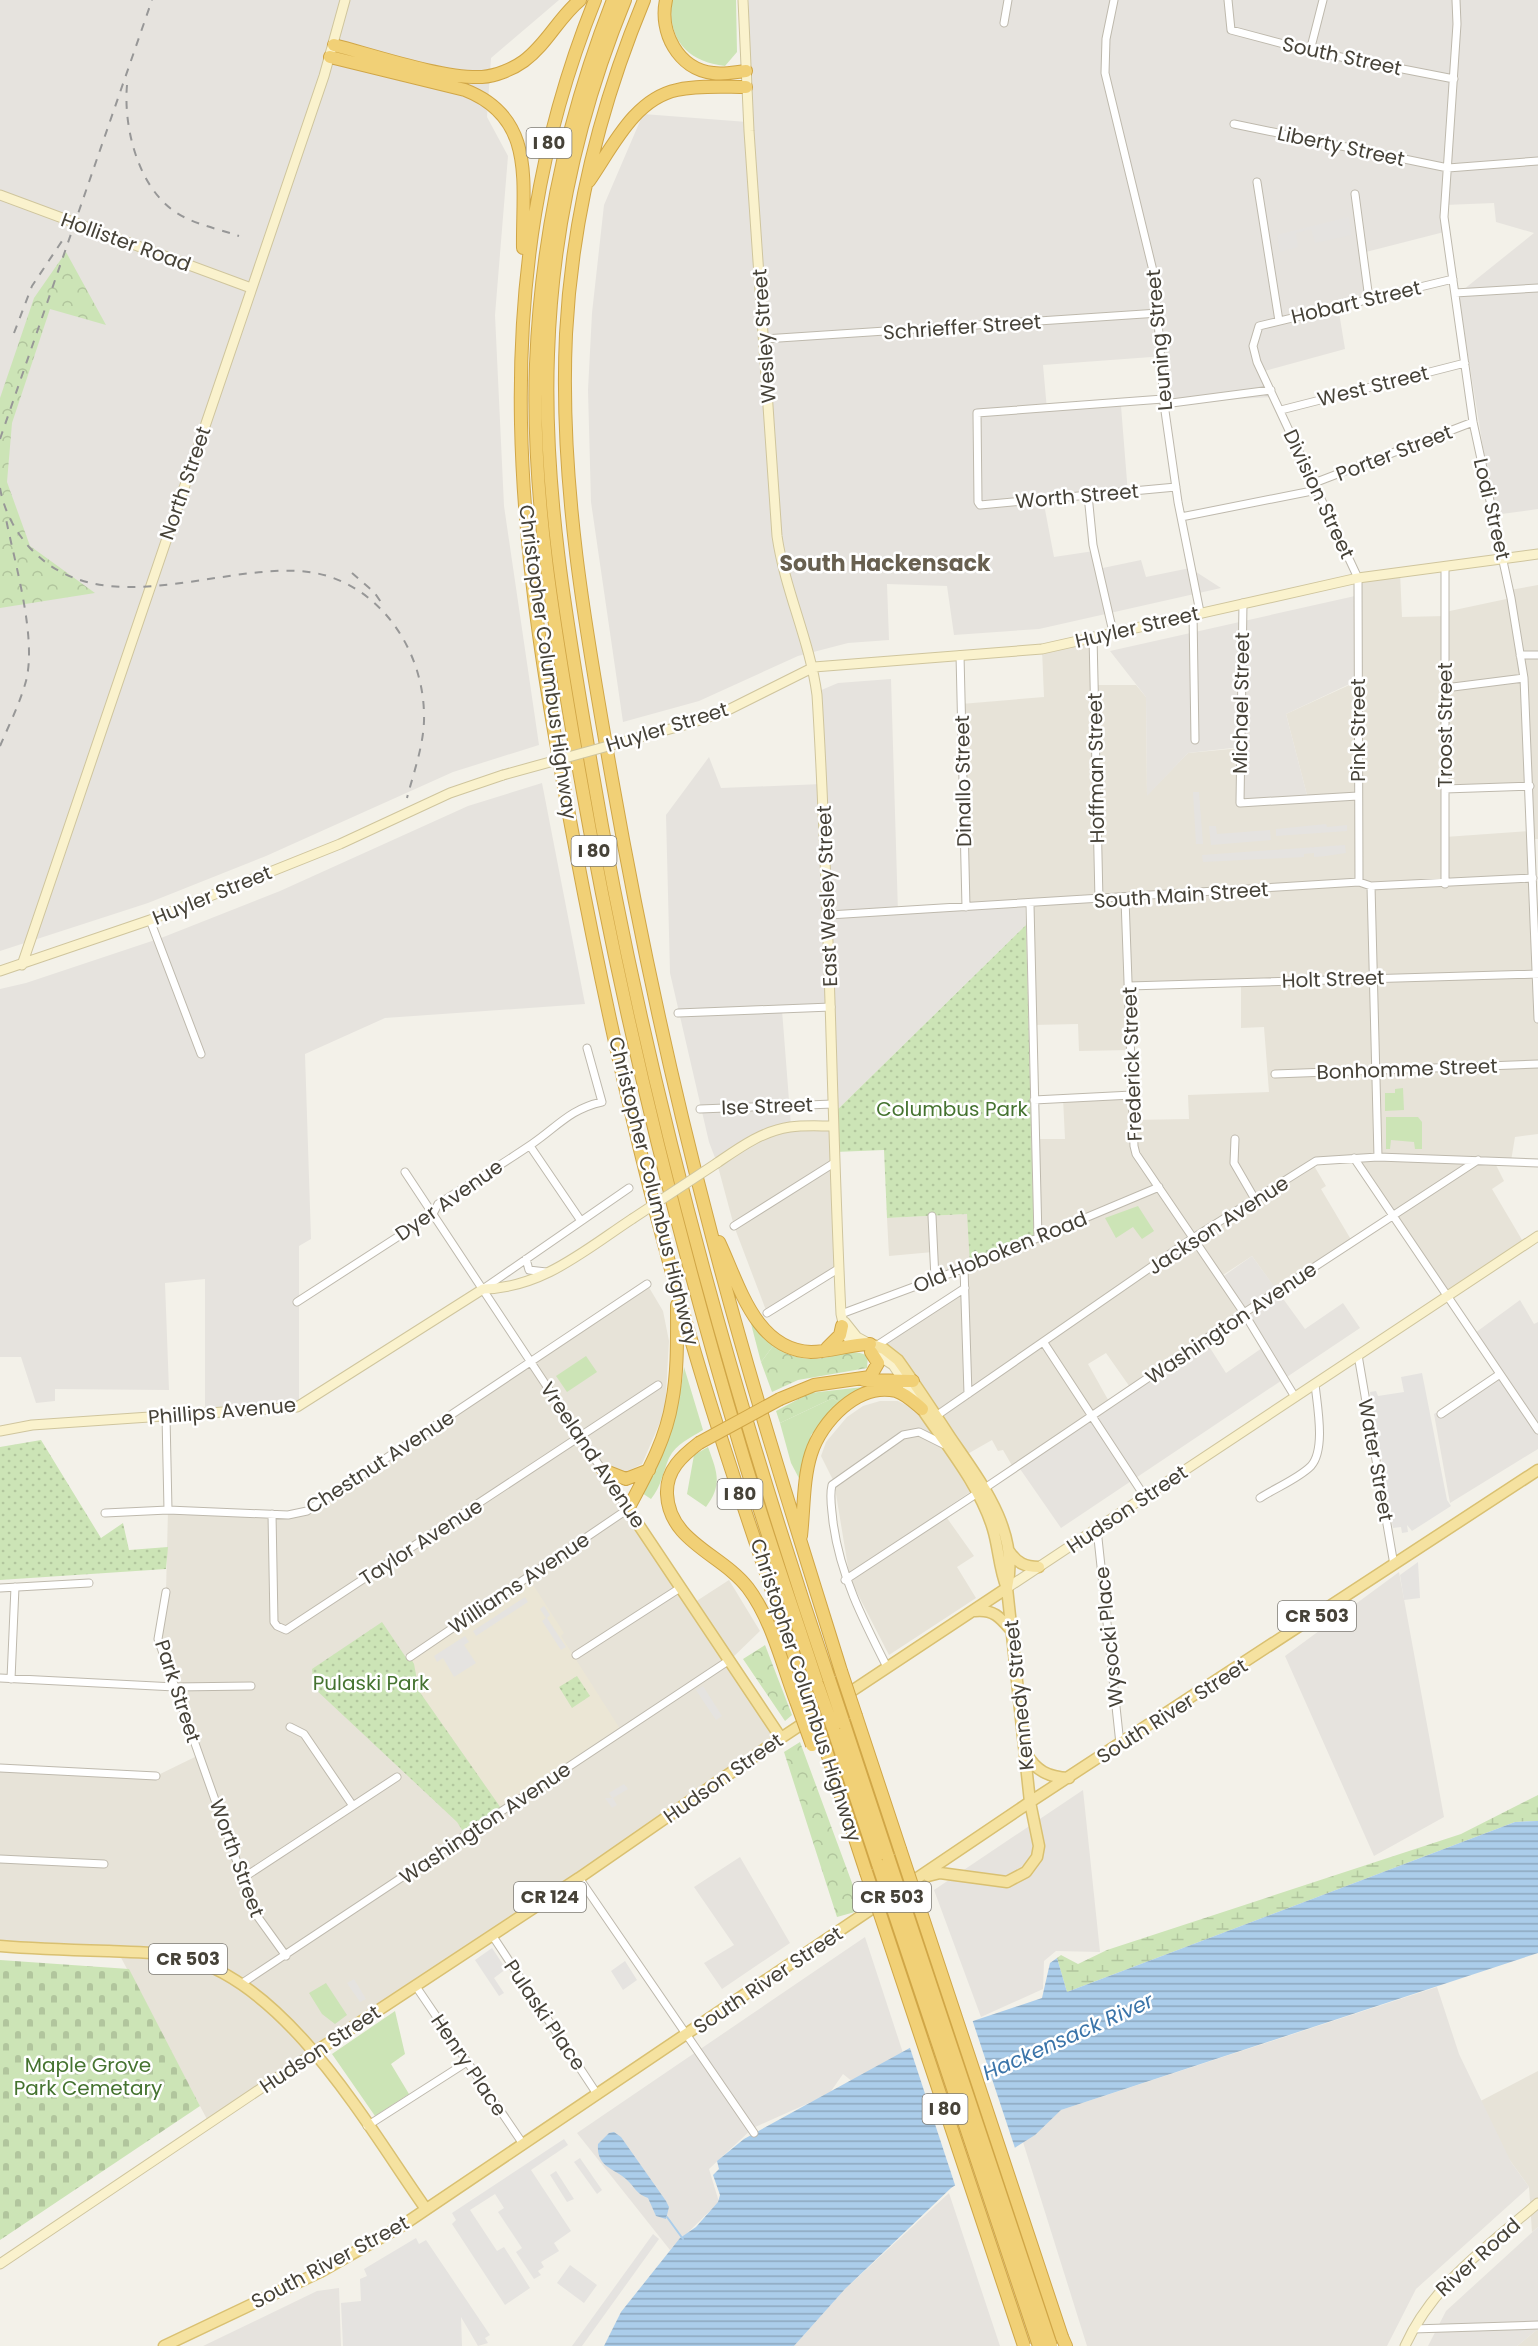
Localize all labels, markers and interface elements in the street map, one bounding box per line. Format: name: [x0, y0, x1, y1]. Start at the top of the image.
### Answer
street label: South Street: [1280, 30, 1404, 82]
street label: Liberty Street: [1275, 119, 1407, 173]
road number: I 80: [526, 128, 572, 158]
street label: Hollister Road: [57, 206, 195, 278]
street label: Wesley Street: [745, 268, 783, 404]
street label: Leuning Street: [1139, 268, 1179, 412]
street label: Hobart Street: [1288, 273, 1424, 331]
street label: Schrieffer Street: [882, 308, 1042, 346]
street label: West Street: [1315, 359, 1431, 413]
street label: Porter Street: [1332, 418, 1456, 488]
street label: North Street: [153, 423, 217, 543]
street label: Division Street: [1277, 425, 1361, 563]
street label: Lodi Street: [1467, 455, 1517, 563]
street label: Worth Street: [1014, 477, 1140, 515]
street label: Christopher Columbus Highway: [512, 503, 584, 821]
district label: South Hackensack: [779, 548, 991, 579]
street label: Huyler Street: [1072, 599, 1202, 655]
street label: Michael Street: [1226, 632, 1256, 774]
street label: Troost Street: [1431, 662, 1459, 788]
street label: Pink Street: [1344, 678, 1372, 782]
street label: Hoffman Street: [1081, 692, 1111, 844]
street label: Huyler Street: [602, 695, 732, 759]
street label: Dinallo Street: [948, 715, 978, 847]
street label: East Wesley Street: [810, 805, 844, 987]
road number: I 80: [572, 836, 616, 866]
street label: Huyler Street: [148, 858, 276, 932]
street label: South Main Street: [1093, 875, 1269, 915]
street label: Holt Street: [1281, 963, 1385, 995]
street label: Frederick Street: [1115, 986, 1149, 1142]
street label: Christopher Columbus Highway: [602, 1034, 706, 1348]
street label: Bonhomme Street: [1316, 1052, 1498, 1086]
street label: Ise Street: [721, 1090, 813, 1122]
park label: Columbus Park: [876, 1095, 1028, 1123]
street label: Dyer Avenue: [389, 1152, 509, 1248]
street label: Jackson Avenue: [1142, 1169, 1294, 1281]
street label: Old Hoboken Road: [909, 1204, 1091, 1300]
street label: Washington Avenue: [1140, 1255, 1322, 1391]
street label: Vreeland Avenue: [534, 1376, 652, 1534]
street label: Phillips Avenue: [147, 1391, 297, 1431]
street label: Water Street: [1351, 1396, 1401, 1524]
street label: Chestnut Avenue: [300, 1404, 460, 1520]
street label: Hudson Street: [1061, 1458, 1193, 1560]
road number: I 80: [718, 1479, 762, 1509]
street label: Taylor Avenue: [354, 1492, 488, 1592]
street label: Williams Avenue: [443, 1525, 595, 1641]
street label: Christopher Columbus Highway: [744, 1535, 868, 1845]
street label: Wysocki Place: [1088, 1565, 1130, 1709]
road number: CR 503: [1278, 1601, 1356, 1631]
street label: Kennedy Street: [997, 1618, 1041, 1772]
street label: Park Street: [148, 1636, 208, 1746]
street label: South River Street: [1091, 1652, 1253, 1770]
park label: Pulaski Park: [313, 1669, 430, 1697]
street label: Hudson Street: [658, 1726, 788, 1830]
street label: Washington Avenue: [394, 1755, 576, 1891]
street label: Worth Street: [203, 1795, 271, 1921]
road number: CR 124: [514, 1882, 586, 1912]
road number: CR 503: [853, 1882, 931, 1912]
street label: South River Street: [688, 1920, 848, 2040]
road number: CR 503: [149, 1944, 227, 1974]
street label: Pulaski Place: [497, 1954, 593, 2076]
water label: Hackensack River: [978, 1985, 1159, 2087]
street label: Hudson Street: [254, 1998, 386, 2100]
street label: Henry Place: [424, 2008, 514, 2122]
park label: Maple Grove Park Cemetary: [14, 2051, 162, 2102]
road number: I 80: [922, 2094, 968, 2124]
street label: South River Street: [246, 2209, 414, 2315]
street label: River Road: [1429, 2211, 1527, 2303]

